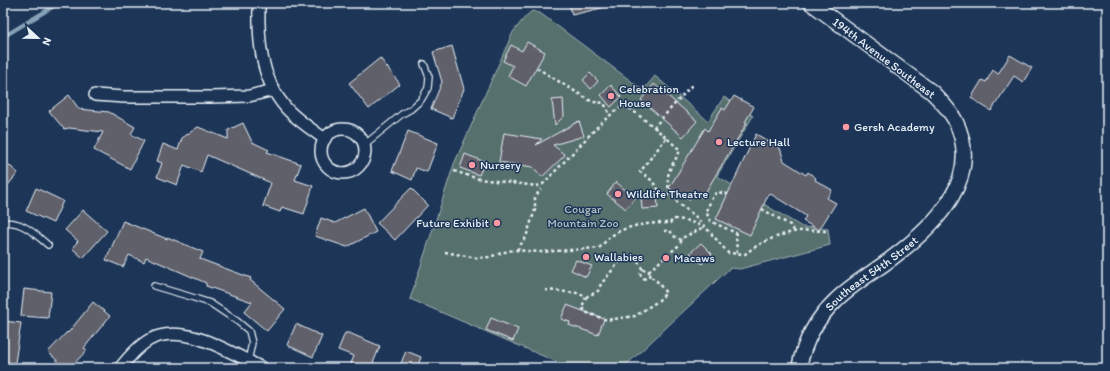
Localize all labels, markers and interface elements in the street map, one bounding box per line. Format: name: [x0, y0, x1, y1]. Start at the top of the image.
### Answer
street label: 194th Avenue Southeast: [830, 15, 939, 102]
north arrow: [18, 18, 58, 58]
text: N: [39, 36, 54, 47]
place label: Celebration House: [619, 82, 679, 110]
marker: Celebration House: [606, 91, 616, 101]
place label: Gersh Academy: [854, 120, 935, 134]
marker: Gersh Academy: [841, 122, 851, 132]
place label: Lecture Hall: [727, 135, 791, 149]
marker: Lecture Hall: [714, 137, 724, 147]
place label: Nursery: [480, 158, 521, 172]
marker: Nursery: [467, 160, 477, 170]
place label: Wildlife Theatre: [626, 187, 708, 201]
marker: Wildlife Theatre: [613, 189, 623, 199]
park label: Cougar Mountain Zoo: [547, 202, 619, 230]
place label: Future Exhibit: [416, 216, 489, 230]
marker: Future Exhibit: [492, 218, 502, 228]
street label: Southeast 54th Street: [822, 233, 921, 314]
place label: Wallabies: [594, 250, 643, 264]
place label: Macaws: [674, 251, 715, 265]
marker: Wallabies: [581, 252, 591, 262]
marker: Macaws: [661, 253, 671, 263]

